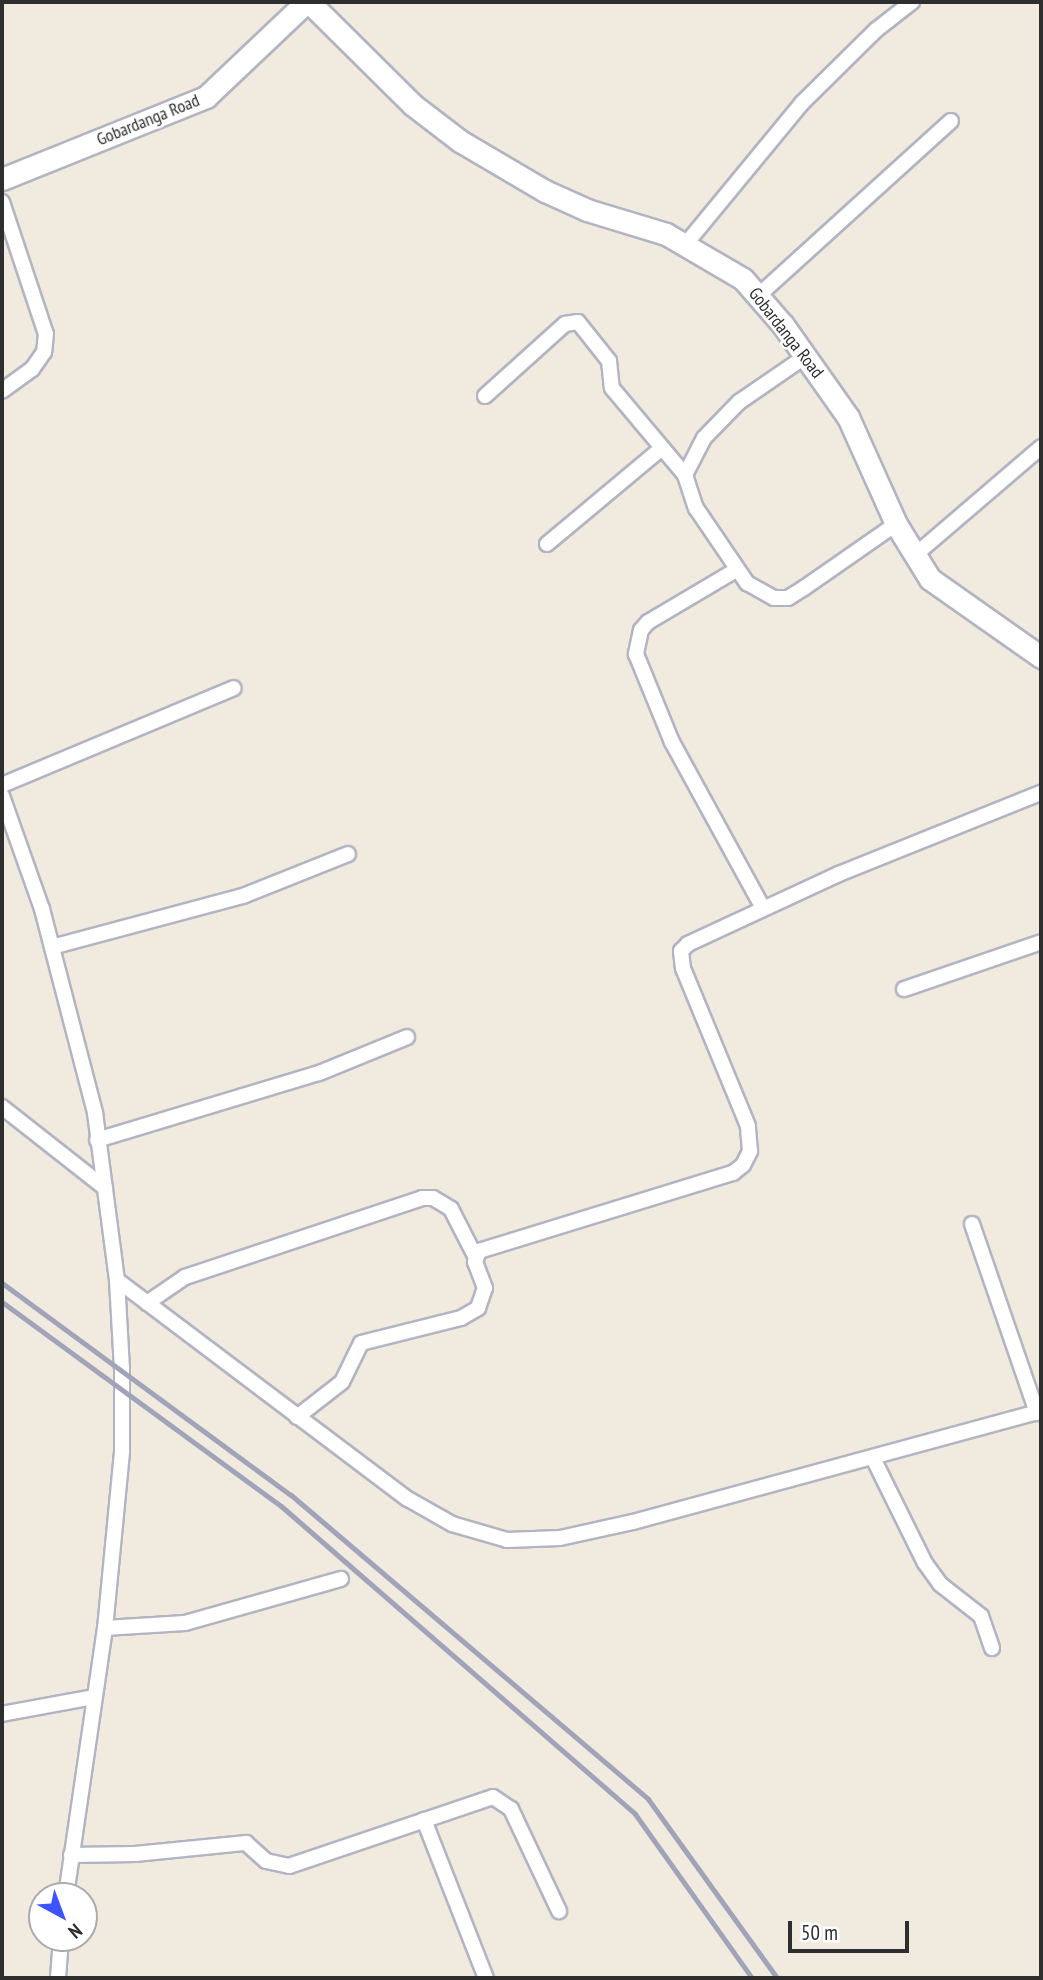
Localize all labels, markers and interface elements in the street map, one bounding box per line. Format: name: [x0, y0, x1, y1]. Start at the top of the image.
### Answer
street label: Gobardanga Road: [93, 90, 203, 150]
street label: Gobardanga Road: [744, 283, 828, 383]
north arrow: [28, 1882, 98, 1952]
scale bar: [791, 1906, 912, 1950]
text: N: [64, 1919, 87, 1944]
text: 50 m: [801, 1919, 838, 1946]

